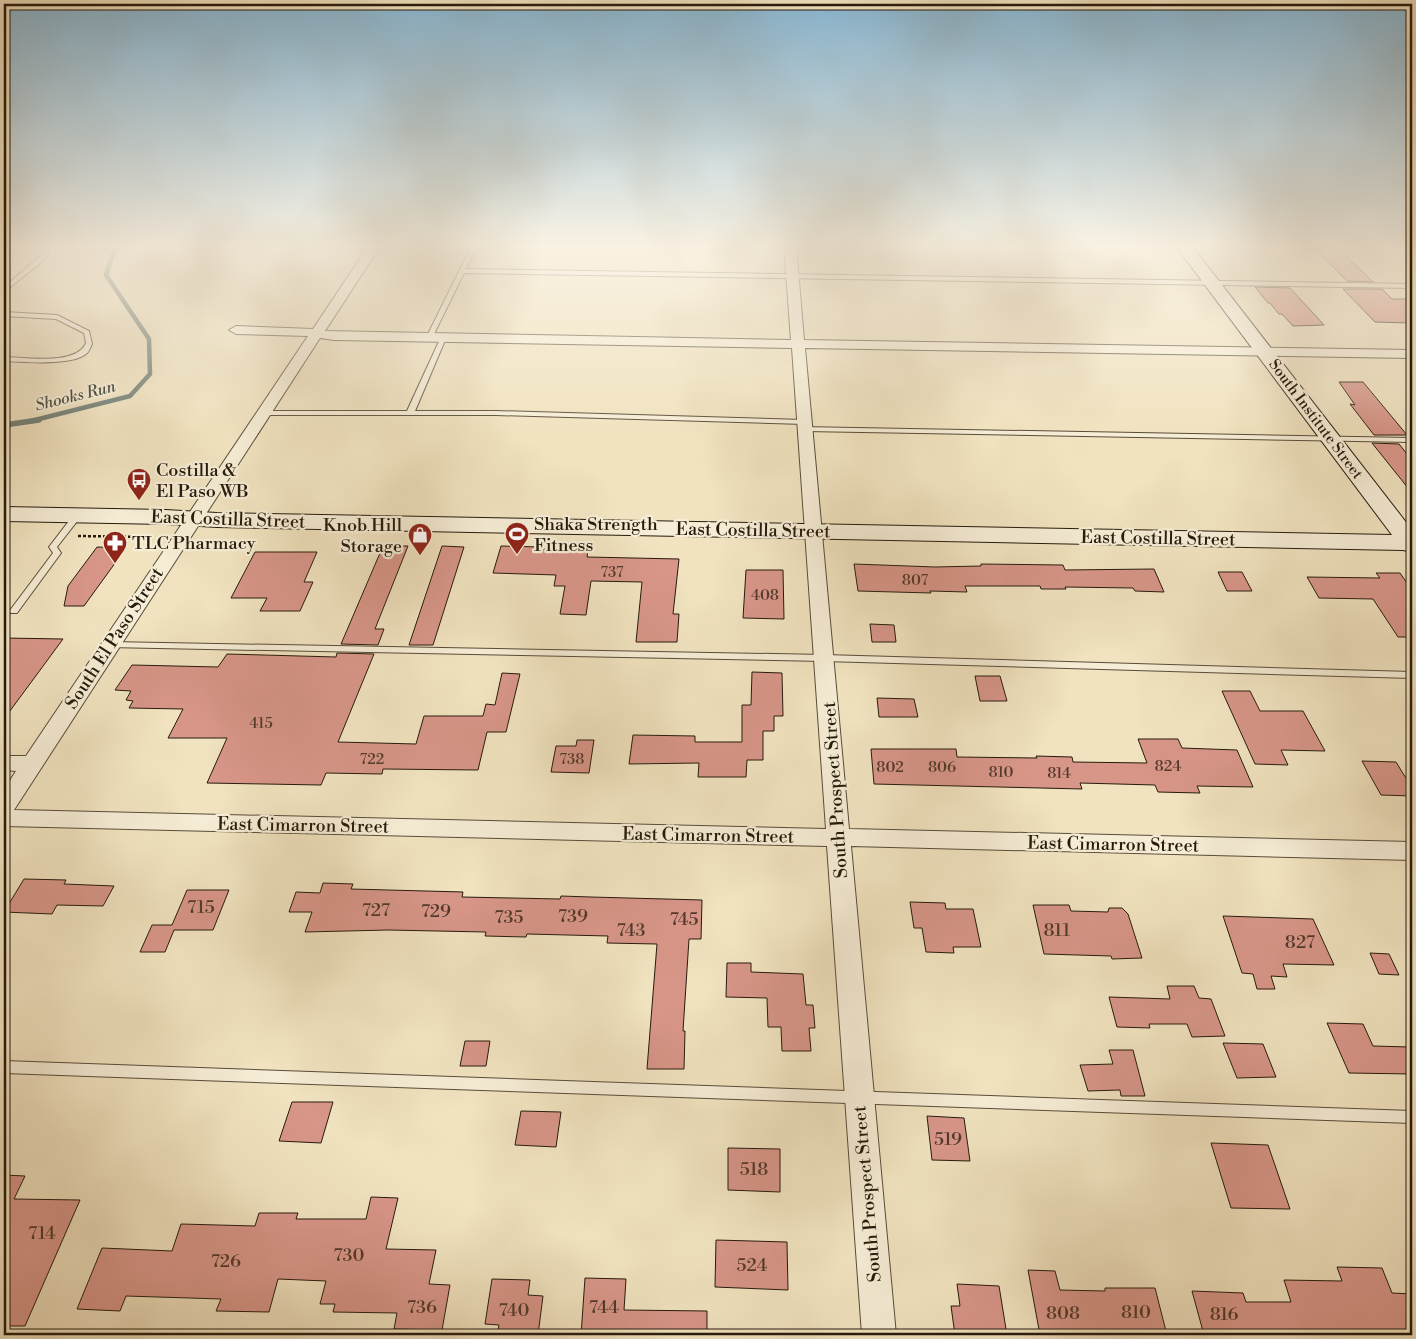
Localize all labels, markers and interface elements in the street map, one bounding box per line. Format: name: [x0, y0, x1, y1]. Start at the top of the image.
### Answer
street label: South Institute Street: [1264, 356, 1367, 483]
water label: Shooks Run: [33, 376, 119, 416]
place label: Costilla & El Paso WB: [156, 459, 249, 503]
bus stop icon: Costilla & El Paso WB: [126, 467, 152, 501]
street label: East Costilla Street: [150, 505, 306, 534]
place label: Shaka Strength Fitness: [534, 513, 658, 557]
place label: Knob Hill Storage: [323, 514, 403, 558]
street label: East Costilla Street: [675, 518, 831, 543]
sports icon: Shaka Strength Fitness: [504, 521, 530, 555]
shop icon: Knob Hill Storage: [407, 522, 433, 556]
street label: East Costilla Street: [1080, 526, 1236, 551]
pharmacy icon: TLC Pharmacy: [102, 530, 128, 564]
place label: TLC Pharmacy: [132, 532, 256, 555]
street label: South El Paso Street: [60, 563, 169, 713]
house number: 737: [601, 563, 624, 582]
house number: 807: [902, 571, 929, 590]
house number: 408: [751, 586, 779, 605]
street label: South Prospect Street: [818, 700, 853, 879]
house number: 415: [249, 714, 273, 733]
house number: 722: [360, 750, 384, 769]
house number: 738: [560, 750, 584, 769]
house number: 824: [1155, 757, 1181, 776]
house number: 802: [876, 758, 904, 777]
house number: 806: [928, 758, 956, 777]
house number: 810: [989, 763, 1013, 782]
house number: 814: [1047, 764, 1071, 783]
street label: East Cimarron Street: [217, 813, 390, 839]
street label: East Cimarron Street: [622, 823, 795, 849]
street label: East Cimarron Street: [1027, 832, 1200, 858]
house number: 715: [187, 896, 215, 919]
house number: 727: [362, 899, 390, 922]
house number: 729: [421, 900, 451, 923]
house number: 739: [558, 905, 588, 928]
house number: 735: [495, 906, 523, 929]
house number: 745: [670, 908, 698, 931]
house number: 743: [617, 919, 645, 942]
house number: 811: [1044, 919, 1071, 942]
house number: 827: [1285, 931, 1315, 954]
street label: South Prospect Street: [848, 1104, 887, 1283]
house number: 519: [934, 1128, 962, 1151]
house number: 518: [740, 1158, 768, 1181]
house number: 714: [28, 1222, 56, 1245]
house number: 730: [334, 1244, 364, 1267]
house number: 726: [211, 1250, 241, 1273]
house number: 524: [736, 1254, 768, 1277]
house number: 736: [407, 1296, 437, 1319]
house number: 744: [589, 1296, 619, 1319]
house number: 740: [499, 1299, 529, 1322]
house number: 810: [1121, 1301, 1151, 1324]
house number: 808: [1046, 1302, 1080, 1325]
house number: 816: [1210, 1303, 1238, 1326]

